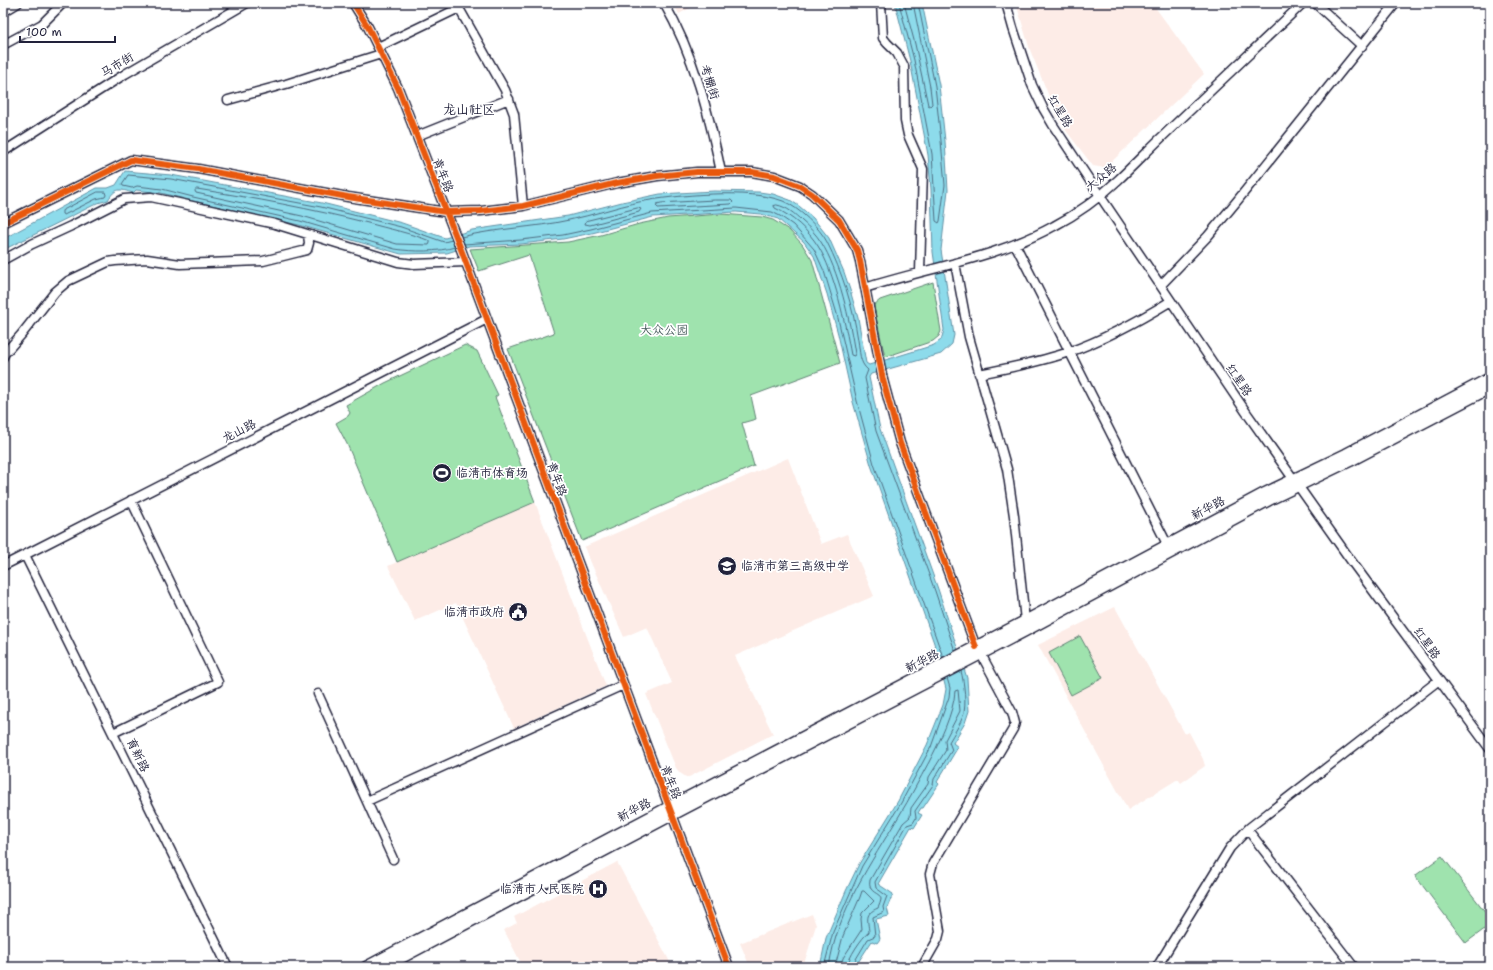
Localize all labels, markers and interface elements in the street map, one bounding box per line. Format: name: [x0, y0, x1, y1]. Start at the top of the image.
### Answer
scale bar: [20, 18, 115, 44]
text: 100 m: [26, 24, 62, 40]
street label: 马市街: [97, 49, 137, 81]
street label: 考棚街: [697, 62, 723, 102]
street label: 红星路: [1044, 91, 1076, 131]
district label: 龙山社区: [443, 101, 495, 118]
street label: 青年路: [429, 155, 457, 195]
street label: 大众路: [1082, 159, 1120, 195]
park label: 大众公园: [640, 322, 688, 338]
street label: 红星路: [1222, 361, 1256, 399]
street label: 龙山路: [219, 416, 259, 446]
street label: 青年路: [543, 459, 571, 499]
sports icon: 临清市体育场: [431, 462, 453, 484]
place label: 临清市体育场: [456, 465, 528, 481]
street label: 新华路: [1188, 492, 1228, 524]
school or university icon: 临清市第三高级中学: [716, 555, 738, 577]
place label: 临清市第三高级中学: [741, 558, 849, 574]
public building icon: 临清市政府: [507, 601, 529, 623]
place label: 临清市政府: [444, 604, 504, 620]
street label: 红星路: [1410, 624, 1444, 662]
street label: 新华路: [902, 646, 942, 676]
street label: 育新路: [123, 735, 153, 775]
street label: 青年路: [657, 762, 685, 802]
street label: 新华路: [614, 794, 654, 826]
hospital icon: 临清市人民医院: [587, 878, 609, 900]
place label: 临清市人民医院: [500, 881, 584, 897]

